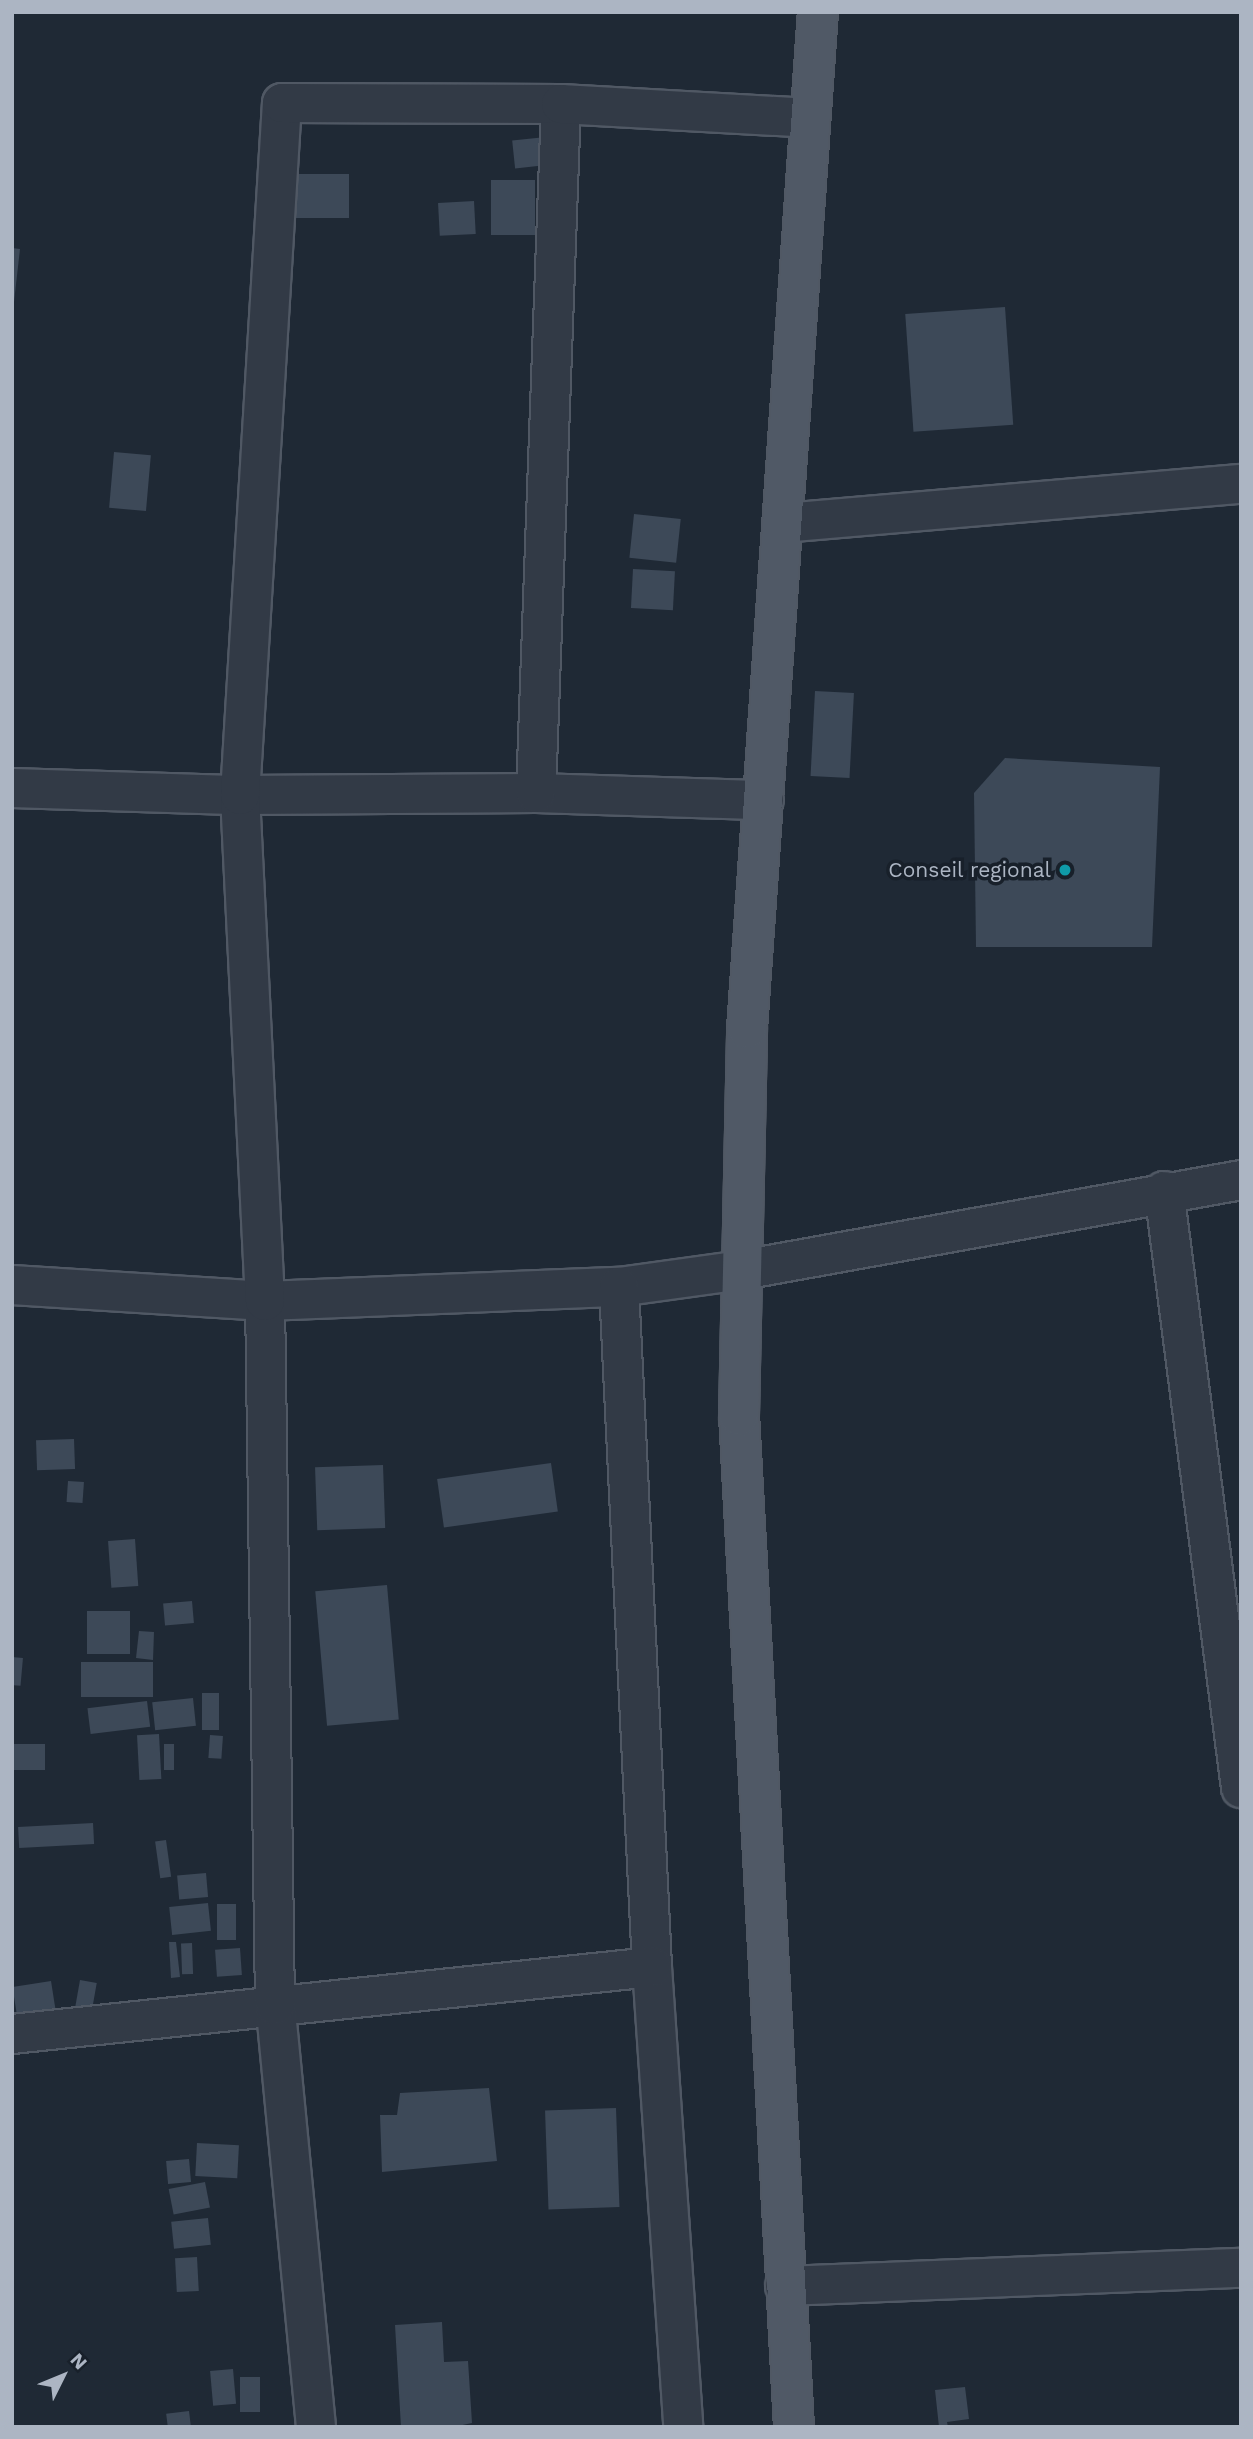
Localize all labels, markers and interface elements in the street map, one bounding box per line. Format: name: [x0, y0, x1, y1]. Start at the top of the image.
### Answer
place label: Conseil regional: [888, 857, 1051, 883]
marker: Conseil regional: [1057, 862, 1073, 878]
north arrow: [28, 2341, 98, 2411]
text: N: [66, 2348, 92, 2374]

